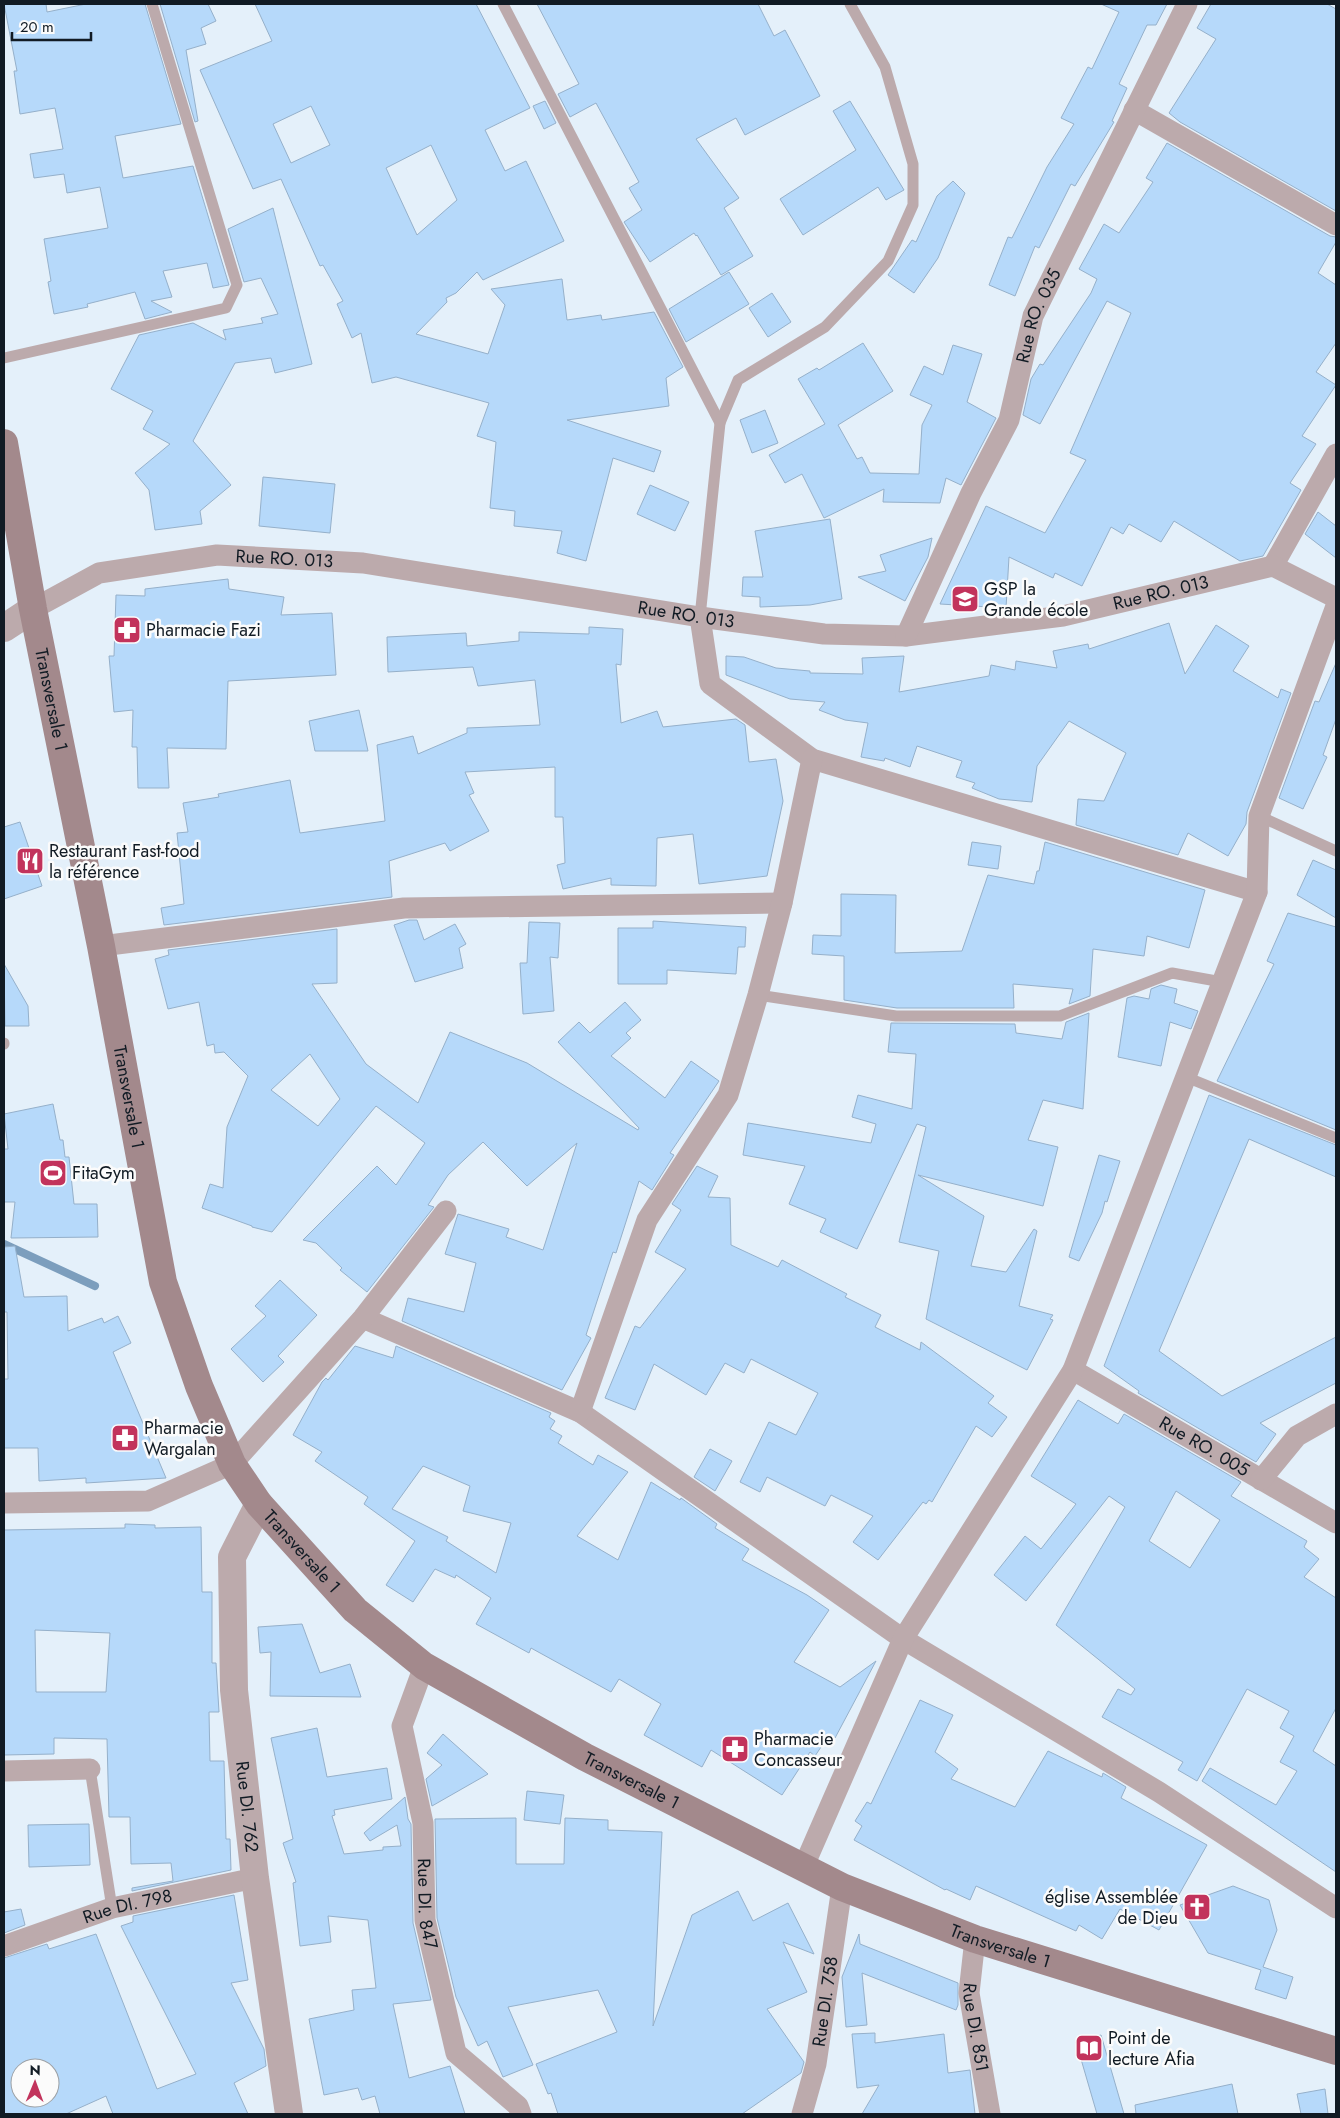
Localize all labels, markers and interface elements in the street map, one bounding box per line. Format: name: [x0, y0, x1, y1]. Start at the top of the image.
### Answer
scale bar: [12, 10, 91, 42]
text: 20 m: [20, 16, 54, 38]
street label: Rue RO. 035: [1010, 264, 1068, 366]
street label: Rue RO. 013: [235, 543, 334, 574]
street label: Rue RO. 013: [1110, 569, 1211, 617]
place label: GSP la Grande école: [984, 576, 1088, 623]
school or university icon: GSP la Grande école: [950, 584, 980, 614]
street label: Rue RO. 013: [636, 594, 736, 635]
pharmacy icon: Pharmacie Fazi: [112, 615, 142, 645]
place label: Pharmacie Fazi: [146, 617, 261, 643]
street label: Transversale 1: [28, 646, 74, 753]
place label: Restaurant Fast-food la référence: [49, 838, 200, 885]
restaurant icon: Restaurant Fast-food la référence: [15, 846, 45, 876]
street label: Transversale 1: [107, 1043, 151, 1151]
sports icon: FitaGym: [38, 1158, 68, 1188]
place label: FitaGym: [72, 1160, 135, 1186]
street label: Rue RO. 005: [1154, 1410, 1254, 1483]
place label: Pharmacie Wargalan: [144, 1415, 223, 1462]
pharmacy icon: Pharmacie Wargalan: [110, 1423, 140, 1453]
street label: Transversale 1: [257, 1504, 347, 1599]
place label: Pharmacie Concasseur: [754, 1726, 843, 1773]
pharmacy icon: Pharmacie Concasseur: [720, 1734, 750, 1764]
street label: Transversale 1: [579, 1745, 684, 1816]
street label: Rue DI. 762: [229, 1760, 265, 1854]
street label: Rue DI. 847: [411, 1858, 444, 1952]
street label: Rue DI. 798: [79, 1883, 175, 1930]
place label: église Assemblée de Dieu: [1045, 1884, 1178, 1931]
church icon: église Assemblée de Dieu: [1182, 1892, 1212, 1922]
street label: Transversale 1: [946, 1917, 1054, 1975]
street label: Rue DI. 758: [806, 1955, 845, 2049]
street label: Rue DI. 851: [956, 1981, 995, 2074]
place label: Point de lecture Afia: [1108, 2025, 1195, 2072]
library icon: Point de lecture Afia: [1074, 2033, 1104, 2063]
north arrow: [10, 2058, 60, 2108]
text: N: [29, 2060, 41, 2080]

